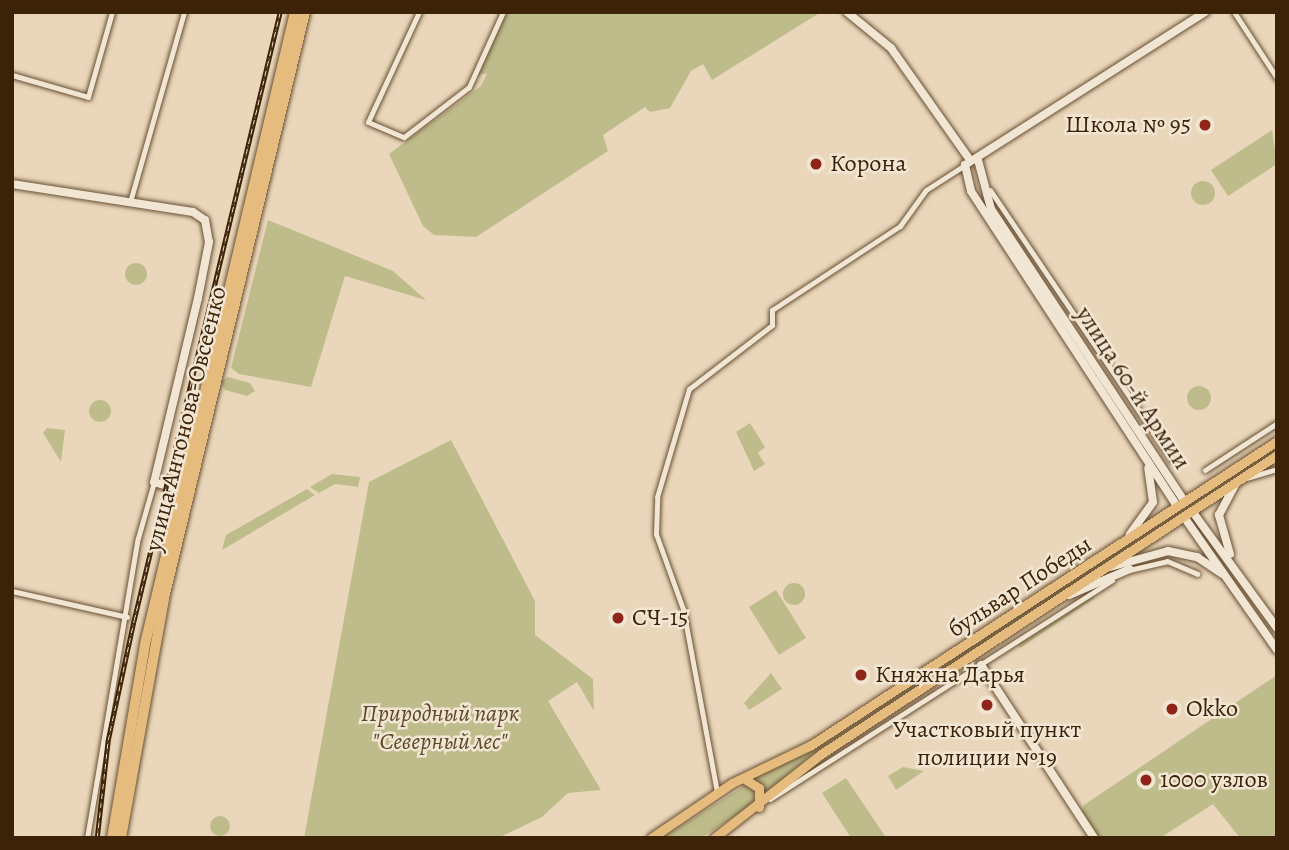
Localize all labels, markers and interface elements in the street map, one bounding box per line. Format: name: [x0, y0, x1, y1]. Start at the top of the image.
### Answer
place label: Школа № 95: [1065, 111, 1191, 139]
marker: Школа № 95: [1197, 117, 1213, 133]
place label: Корона: [830, 150, 907, 178]
marker: Корона: [808, 156, 824, 172]
street label: улица Антонова-Овсеенко: [139, 284, 233, 554]
street label: улица 60-й Армии: [1070, 301, 1196, 475]
street label: бульвар Победы: [943, 530, 1097, 644]
place label: СЧ-15: [632, 604, 688, 632]
marker: СЧ-15: [610, 610, 626, 626]
place label: Княжна Дарья: [875, 661, 1025, 689]
marker: Княжна Дарья: [853, 667, 869, 683]
place label: Okko: [1186, 695, 1238, 723]
marker: Участковый пункт полиции №19: [979, 697, 995, 713]
park label: Природный парк "Северный лес": [361, 700, 519, 756]
marker: Okko: [1164, 701, 1180, 717]
place label: Участковый пункт полиции №19: [893, 716, 1081, 772]
place label: 1000 узлов: [1160, 766, 1268, 794]
marker: 1000 узлов: [1138, 772, 1154, 788]

